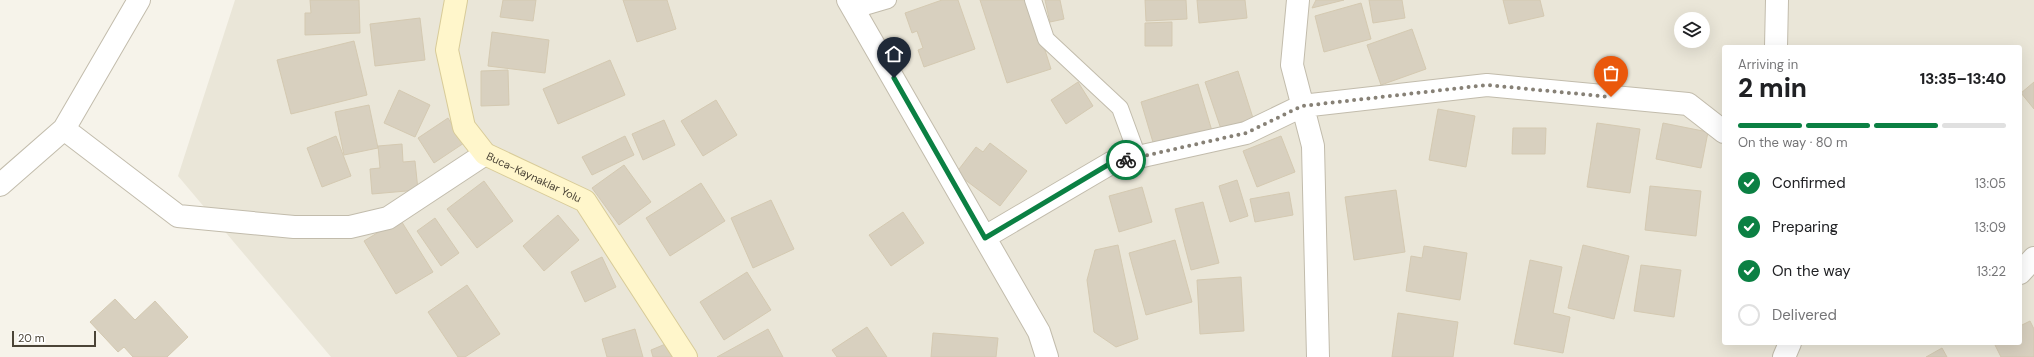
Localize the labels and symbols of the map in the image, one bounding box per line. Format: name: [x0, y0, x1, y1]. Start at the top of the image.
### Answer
pin: [877, 37, 911, 78]
pin: [1594, 56, 1628, 97]
courier: [1106, 140, 1146, 180]
street label: Buca-Kaynaklar Yolu: [484, 149, 584, 205]
scale bar: [12, 329, 96, 348]

